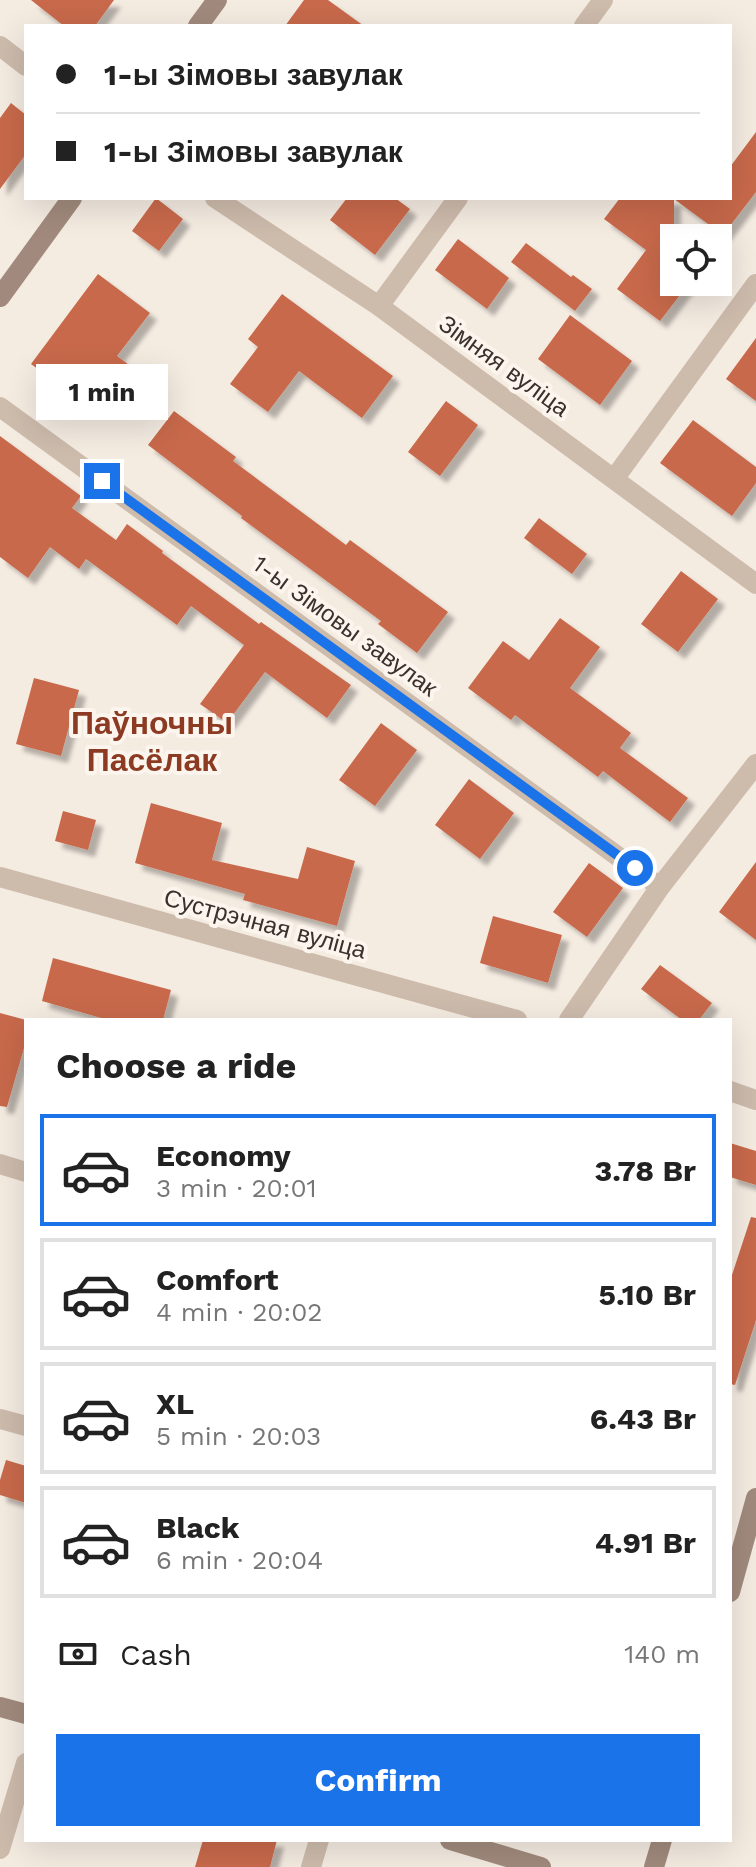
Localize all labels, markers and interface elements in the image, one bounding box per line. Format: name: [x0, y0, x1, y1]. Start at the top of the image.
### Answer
text: 1-ы Зімовы завулак: [104, 57, 403, 92]
text: 1-ы Зімовы завулак: [104, 134, 403, 169]
map controls: [660, 224, 732, 296]
button: locate: [660, 224, 732, 296]
street label: Зімняя вуліца: [434, 309, 575, 423]
callout: 1 min: [36, 365, 168, 421]
text: 1 min: [69, 377, 135, 407]
route end: [84, 463, 120, 499]
street label: 1-ы Зімовы завулак: [247, 550, 443, 703]
district label: Паўночны Пасёлак: [71, 704, 233, 779]
route start: [617, 850, 653, 886]
street label: Сустрэчная вуліца: [161, 884, 370, 965]
text: Choose a ride: [56, 1045, 296, 1087]
icon: car: [60, 1134, 132, 1206]
text: Economy: [156, 1138, 291, 1173]
text: 3.78 Br: [594, 1153, 696, 1188]
text: 3 min · 20:01: [156, 1173, 317, 1203]
icon: car: [60, 1258, 132, 1330]
text: Comfort: [156, 1262, 278, 1297]
text: 5.10 Br: [599, 1277, 696, 1312]
text: 4 min · 20:02: [156, 1297, 323, 1327]
icon: car: [60, 1382, 132, 1454]
text: XL: [156, 1386, 194, 1421]
text: 6.43 Br: [590, 1401, 696, 1436]
text: 5 min · 20:03: [156, 1421, 321, 1451]
icon: car: [60, 1506, 132, 1578]
text: Black: [156, 1510, 240, 1545]
text: 4.91 Br: [595, 1525, 696, 1560]
text: 6 min · 20:04: [156, 1545, 323, 1575]
icon: cash: [56, 1632, 100, 1676]
text: Cash: [120, 1637, 192, 1672]
text: 140 m: [624, 1639, 700, 1669]
button: Confirm: [56, 1734, 700, 1826]

